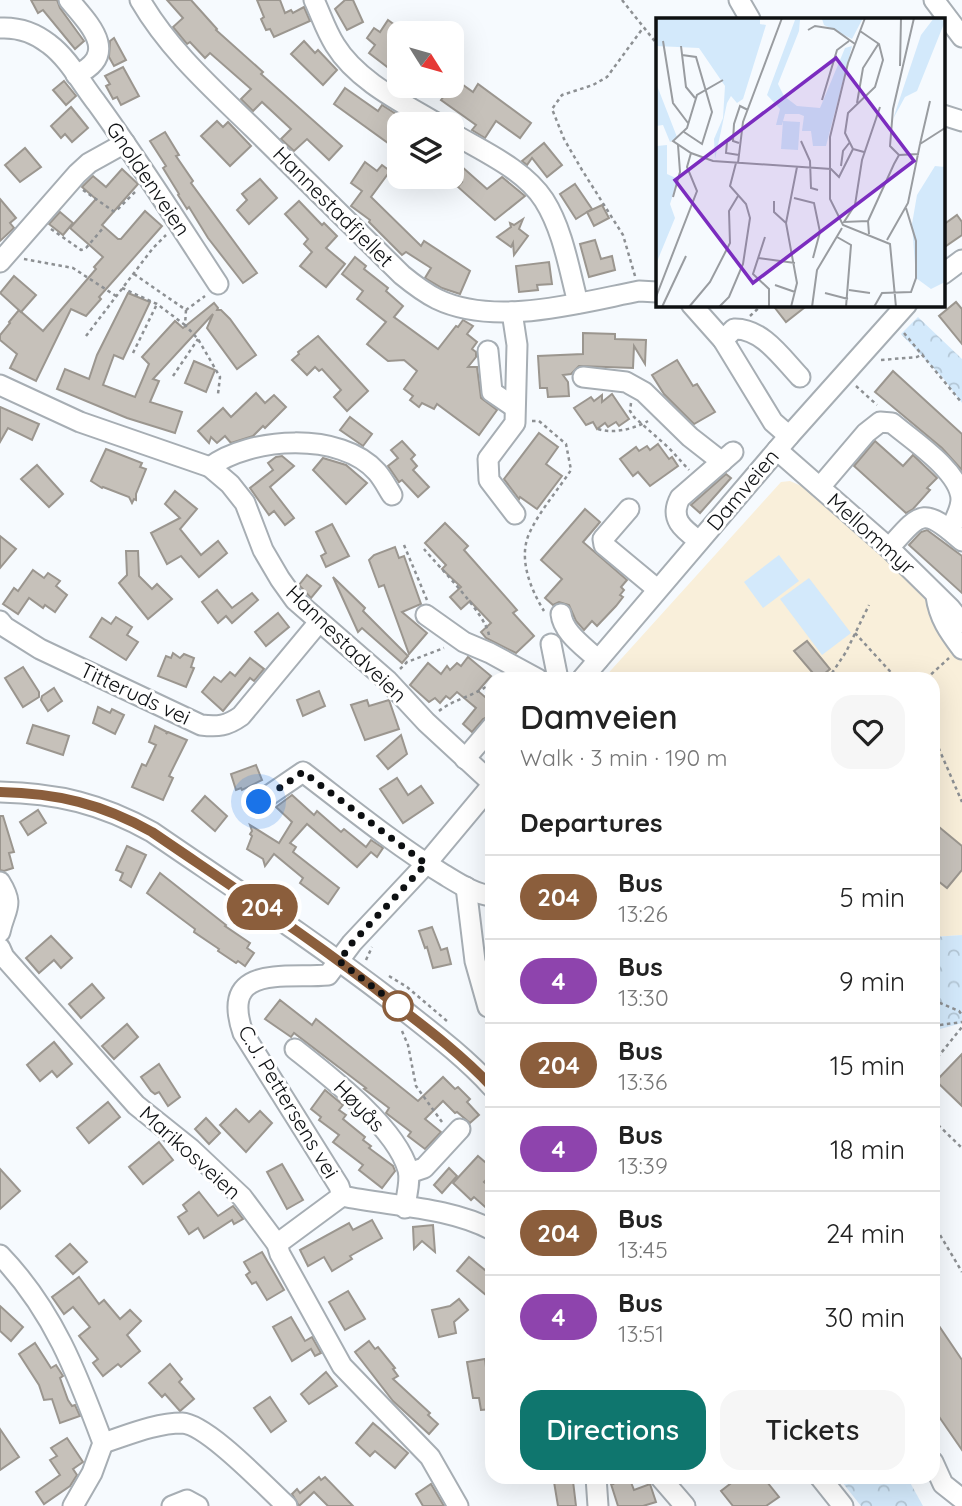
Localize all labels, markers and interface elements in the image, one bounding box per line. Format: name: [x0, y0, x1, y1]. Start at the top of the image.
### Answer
inset map: [656, 18, 944, 306]
north arrow: [387, 21, 464, 98]
map controls: [387, 21, 464, 189]
button: layers: [387, 112, 464, 189]
street label: Gnoldenveien: [101, 116, 197, 240]
street label: Hannestadfjellet: [268, 141, 399, 272]
street label: Damveien: [701, 443, 784, 535]
street label: Mellommyr: [822, 487, 921, 580]
street label: Hannestadveien: [281, 579, 412, 707]
street label: Titteruds vei: [76, 656, 195, 730]
button: heart: [831, 695, 905, 769]
text: Damveien: [520, 696, 678, 737]
text: Walk · 3 min · 190 m: [520, 743, 727, 772]
your location: [241, 784, 276, 819]
text: Departures: [520, 806, 663, 839]
text: Bus: [618, 866, 663, 899]
text: 5 min: [839, 881, 905, 914]
text: 204: [537, 882, 580, 912]
line badge: 204: [222, 884, 302, 930]
text: 204: [241, 892, 283, 922]
text: 13:26: [618, 899, 668, 928]
text: Bus: [618, 950, 663, 983]
text: 9 min: [839, 965, 905, 998]
text: 4: [551, 966, 566, 996]
text: 13:30: [618, 983, 669, 1012]
unlabelled marker: [383, 991, 413, 1021]
street label: C.J. Pettersens vei: [233, 1020, 345, 1183]
text: Bus: [618, 1034, 663, 1067]
text: 15 min: [830, 1049, 905, 1082]
text: 204: [537, 1050, 580, 1080]
text: 13:36: [618, 1067, 667, 1096]
street label: Høyås: [329, 1074, 391, 1137]
street label: Marikosveien: [135, 1100, 247, 1205]
text: Bus: [618, 1118, 663, 1151]
text: 18 min: [830, 1133, 905, 1166]
text: 4: [551, 1134, 566, 1164]
text: 13:39: [618, 1151, 668, 1180]
text: Bus: [618, 1202, 663, 1235]
text: 24 min: [826, 1217, 905, 1250]
text: 204: [537, 1218, 580, 1248]
text: 13:45: [618, 1235, 668, 1264]
text: Bus: [618, 1286, 663, 1319]
text: 30 min: [825, 1301, 905, 1334]
text: 4: [551, 1302, 566, 1332]
text: 13:51: [618, 1319, 664, 1348]
button: Directions: [520, 1390, 706, 1470]
button: Tickets: [720, 1390, 905, 1470]

